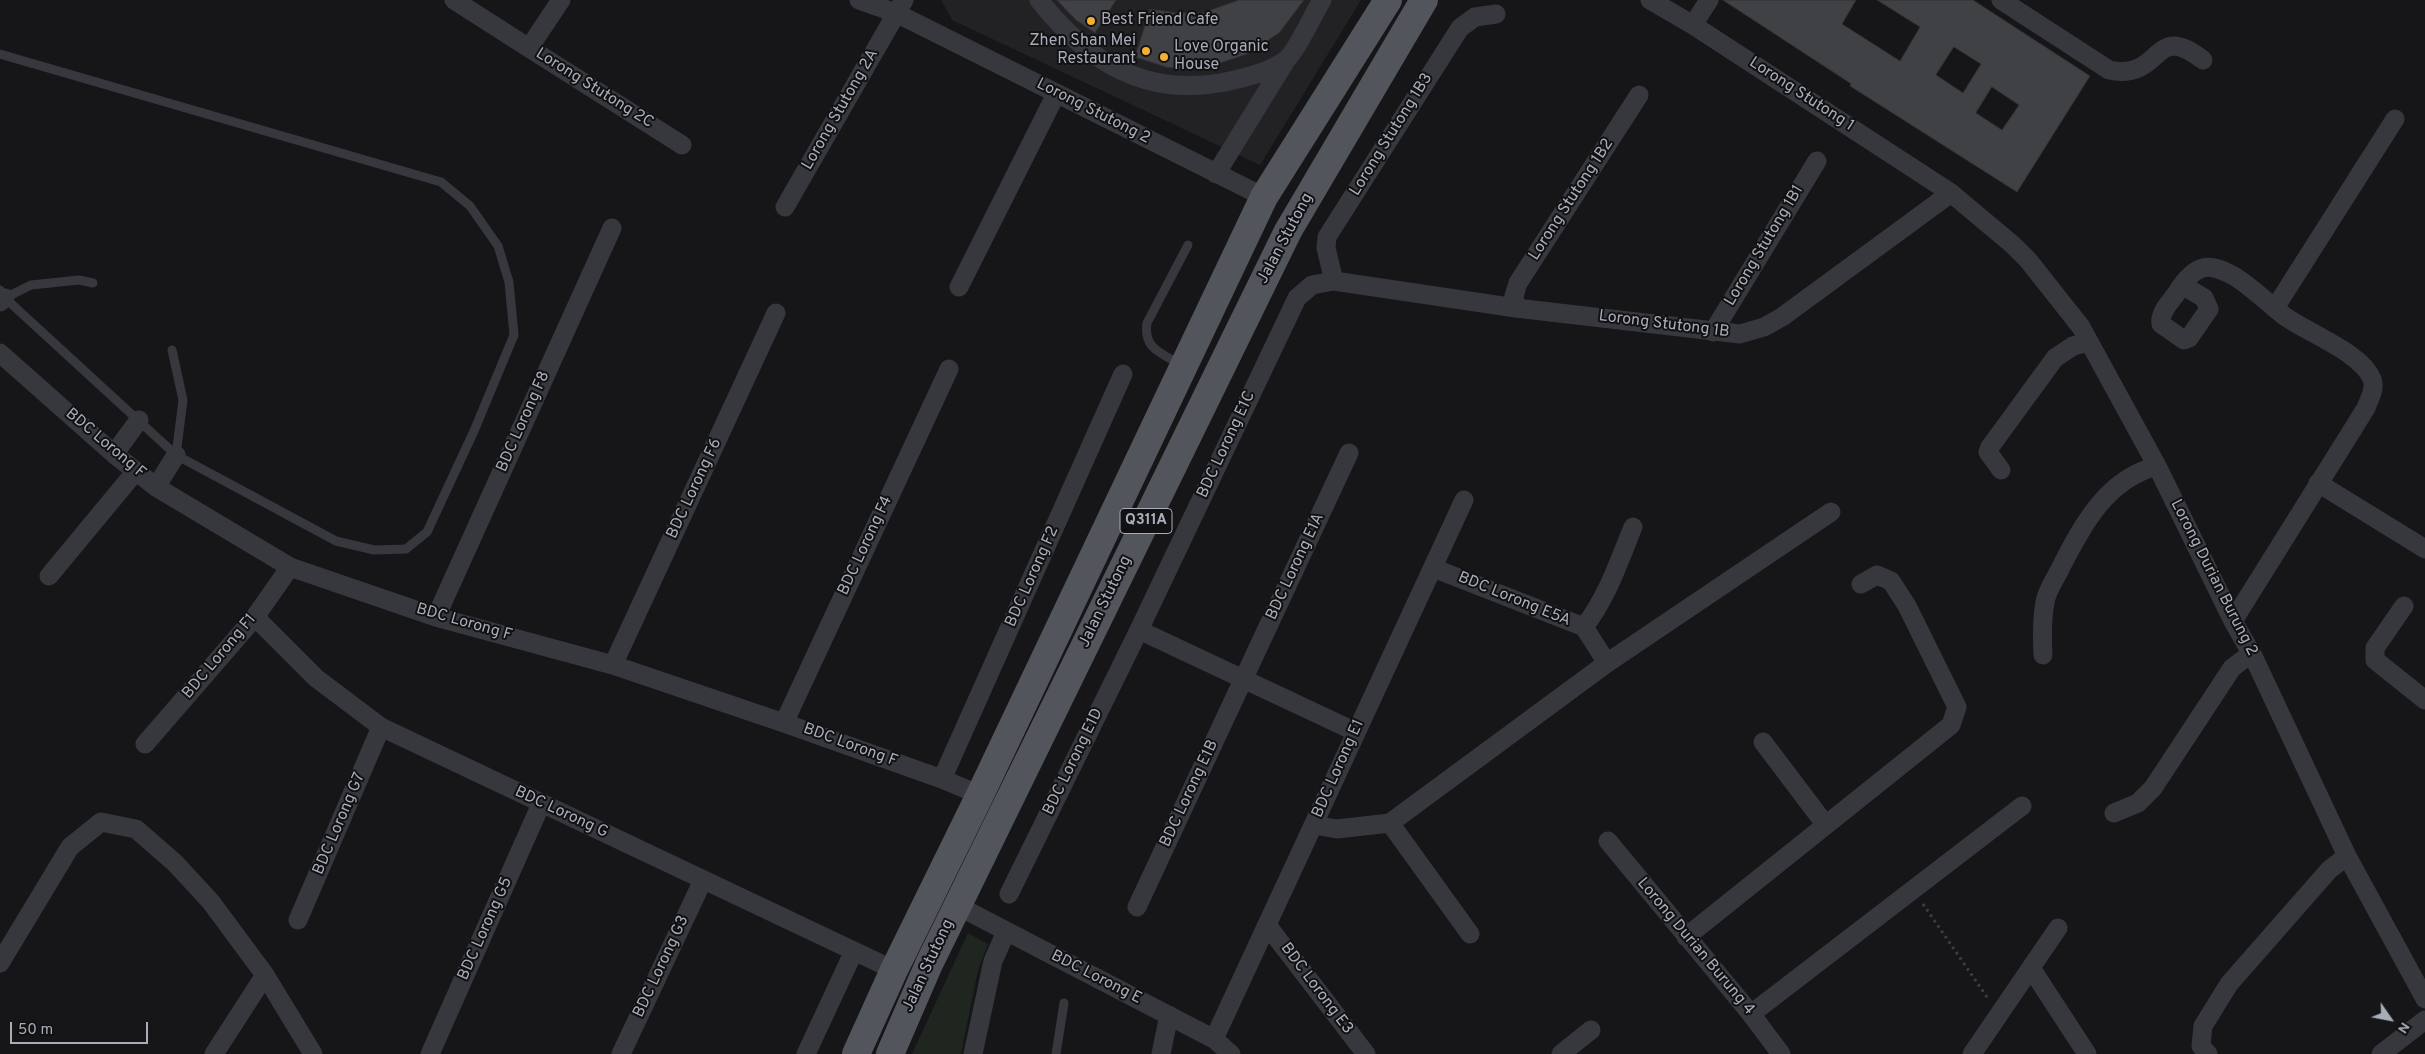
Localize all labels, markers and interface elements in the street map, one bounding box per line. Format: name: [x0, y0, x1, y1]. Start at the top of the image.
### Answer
place label: Best Friend Cafe: [1101, 11, 1218, 31]
marker: Best Friend Cafe: [1085, 15, 1097, 27]
place label: Zhen Shan Mei Restaurant: [1029, 32, 1136, 70]
place label: Love Organic House: [1174, 38, 1269, 76]
street label: Lorong Stutong 2C: [531, 45, 657, 133]
marker: Zhen Shan Mei Restaurant: [1140, 45, 1152, 57]
street label: Lorong Stutong 2A: [799, 46, 883, 174]
marker: Love Organic House: [1158, 51, 1170, 63]
street label: Lorong Stutong 1: [1745, 54, 1857, 136]
street label: Lorong Stutong 1B3: [1346, 70, 1438, 200]
street label: Lorong Stutong 2: [1033, 75, 1153, 149]
street label: Lorong Stutong 1B2: [1526, 136, 1618, 264]
street label: Lorong Stutong 1B1: [1721, 182, 1809, 310]
street label: Jalan Stutong: [1254, 190, 1318, 288]
street label: Lorong Stutong 1B: [1597, 307, 1731, 343]
street label: BDC Lorong F8: [493, 369, 555, 475]
street label: BDC Lorong E1C: [1194, 388, 1260, 502]
street label: BDC Lorong F: [61, 405, 149, 483]
street label: BDC Lorong F6: [663, 436, 727, 542]
street label: BDC Lorong F4: [835, 493, 897, 599]
street label: Lorong Durian Burung 2: [2165, 497, 2261, 659]
road number: Q311A: [1120, 508, 1172, 534]
street label: BDC Lorong E1A: [1263, 510, 1329, 624]
street label: BDC Lorong F2: [1002, 524, 1064, 630]
street label: Jalan Stutong: [1075, 553, 1137, 651]
street label: BDC Lorong E5A: [1455, 569, 1573, 631]
street label: BDC Lorong F: [414, 600, 514, 646]
street label: BDC Lorong F1: [179, 611, 261, 703]
street label: BDC Lorong E1D: [1040, 706, 1108, 818]
street label: BDC Lorong E1: [1309, 717, 1369, 821]
street label: BDC Lorong F: [800, 720, 900, 772]
street label: BDC Lorong E1B: [1157, 737, 1223, 851]
street label: BDC Lorong G7: [310, 770, 370, 878]
street label: BDC Lorong G: [511, 783, 611, 843]
street label: BDC Lorong G5: [455, 874, 517, 984]
street label: Lorong Durian Burung 4: [1632, 875, 1758, 1019]
street label: BDC Lorong G3: [630, 913, 694, 1021]
street label: Jalan Stutong: [899, 917, 959, 1015]
street label: BDC Lorong E3: [1275, 940, 1357, 1038]
street label: BDC Lorong E: [1047, 947, 1145, 1009]
north arrow: [2365, 994, 2415, 1044]
scale bar: [12, 1012, 150, 1044]
text: N: [2393, 1019, 2413, 1036]
text: 50 m: [18, 1021, 53, 1040]

